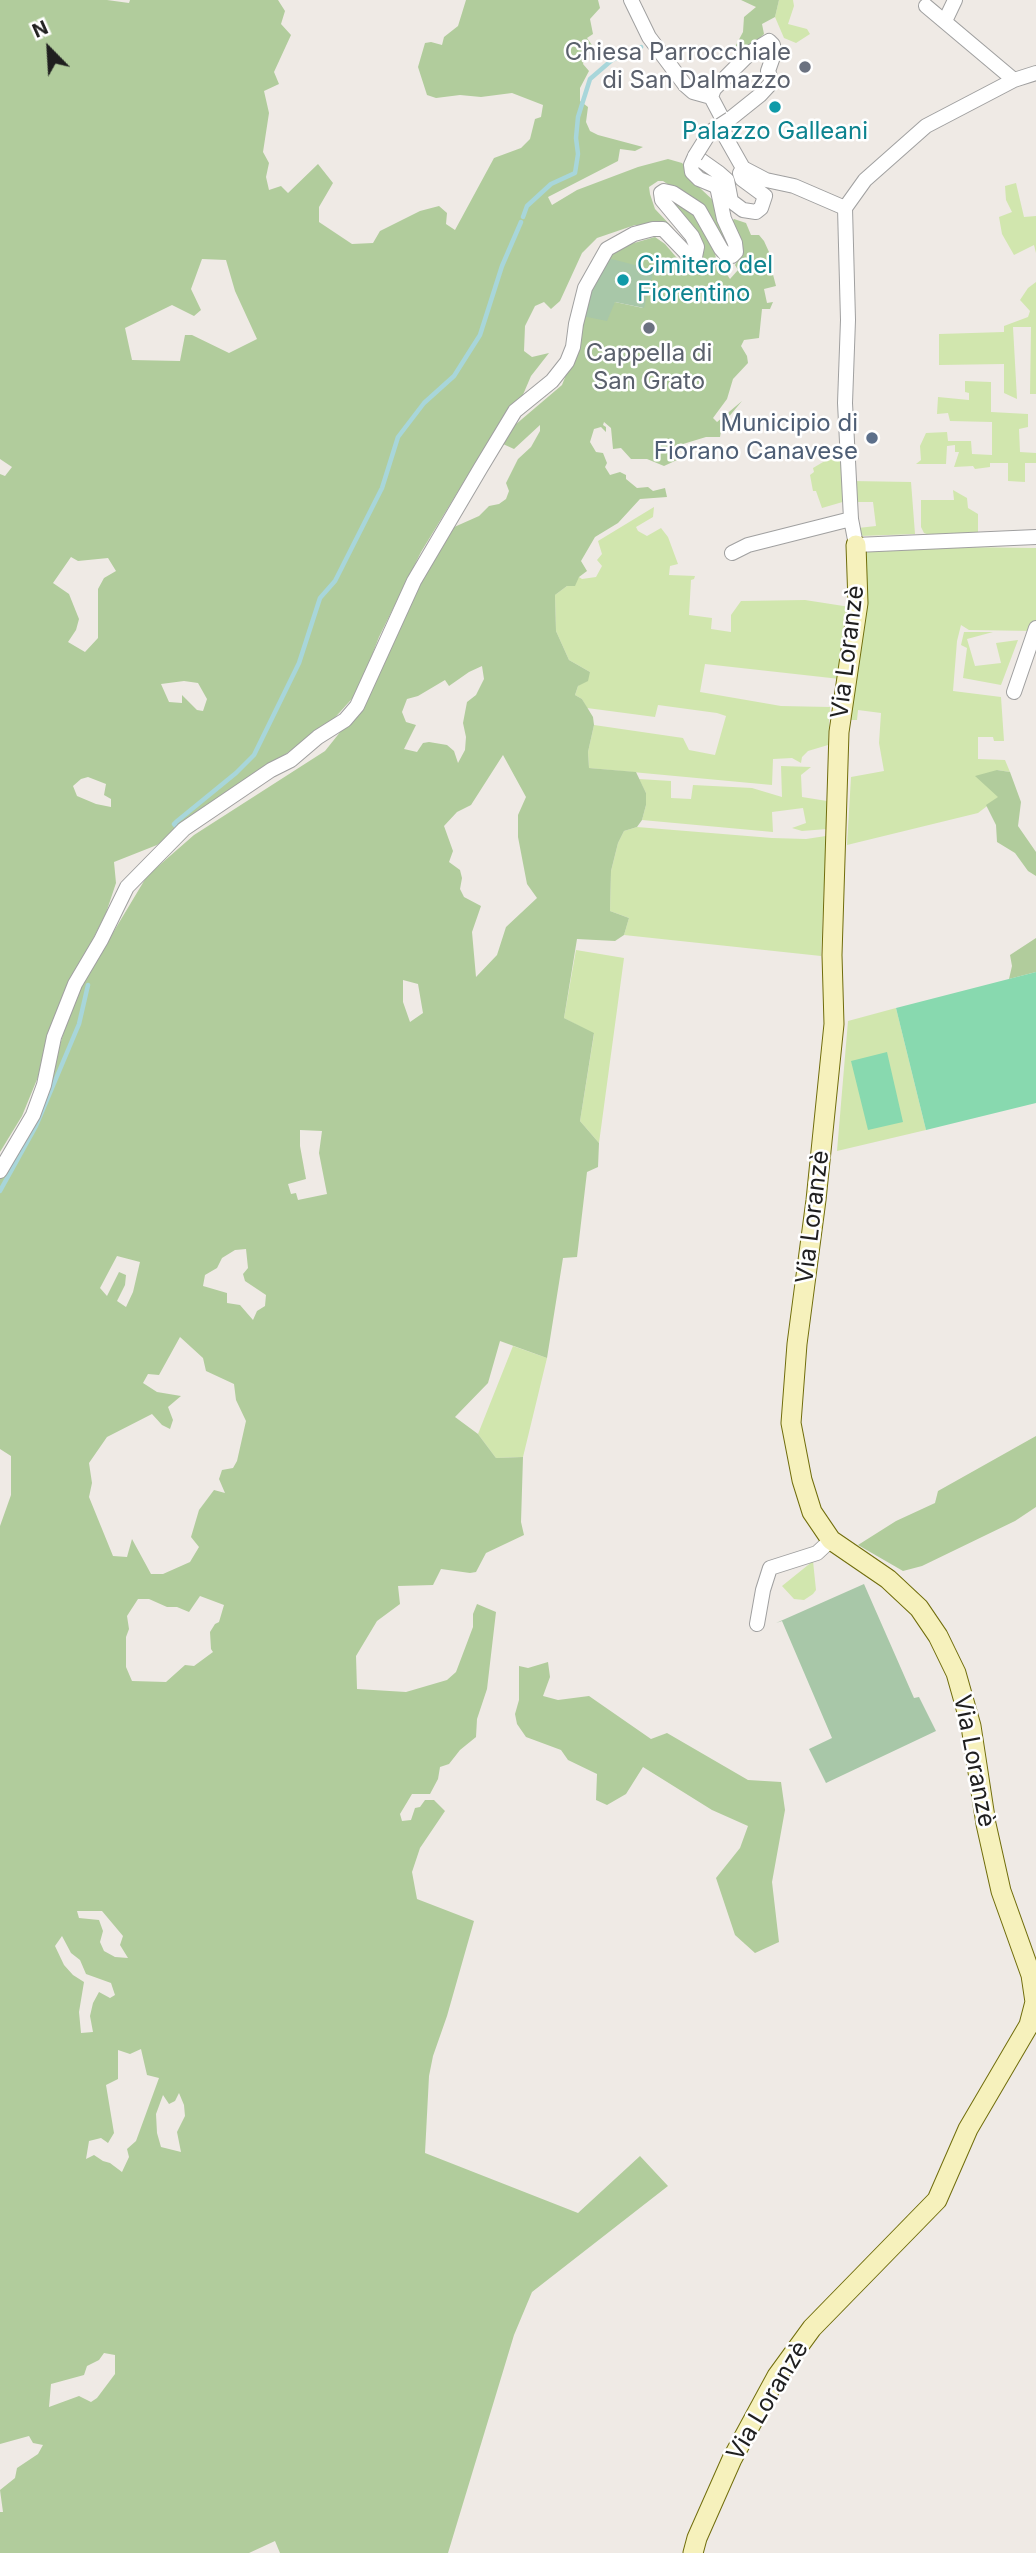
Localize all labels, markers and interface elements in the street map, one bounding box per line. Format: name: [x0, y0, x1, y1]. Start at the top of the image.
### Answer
north arrow: [14, 14, 84, 84]
text: N: [29, 16, 52, 43]
place label: Chiesa Parrocchiale di San Dalmazzo: [565, 39, 791, 95]
marker: Chiesa Parrocchiale di San Dalmazzo: [797, 59, 813, 75]
marker: Palazzo Galleani: [767, 99, 783, 115]
place label: Palazzo Galleani: [682, 118, 868, 146]
place label: Cimitero del Fiorentino: [637, 252, 773, 308]
marker: Cimitero del Fiorentino: [615, 272, 631, 288]
marker: Cappella di San Grato: [641, 320, 657, 336]
place label: Cappella di San Grato: [586, 340, 712, 396]
place label: Municipio di Fiorano Canavese: [654, 410, 858, 466]
marker: Municipio di Fiorano Canavese: [864, 430, 880, 446]
street label: Via Loranzè: [826, 584, 870, 720]
street label: Via Loranzè: [791, 1149, 835, 1285]
street label: Via Loranzè: [947, 1692, 1001, 1830]
street label: Via Loranzè: [721, 2336, 815, 2466]

